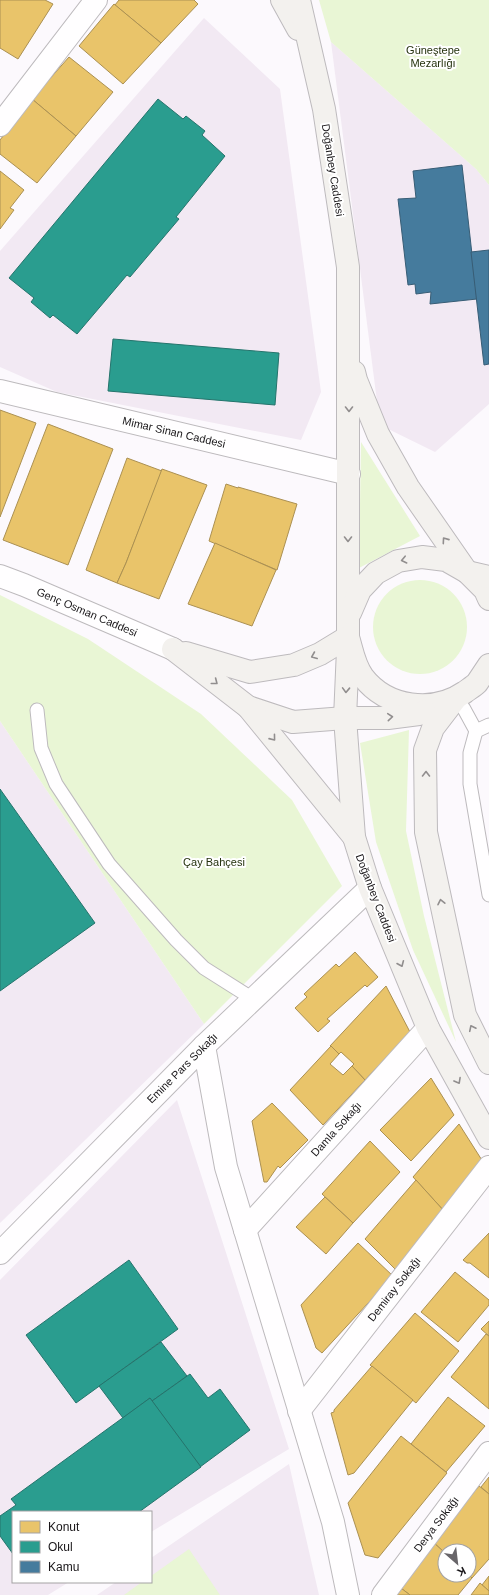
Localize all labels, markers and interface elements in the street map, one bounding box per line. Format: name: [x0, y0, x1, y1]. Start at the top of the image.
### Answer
park label: Güneştepe Mezarlığı: [406, 44, 460, 69]
street label: Doğanbey Caddesi: [320, 123, 346, 217]
one-way arrow: [345, 406, 353, 412]
street label: Mimar Sinan Caddesi: [121, 414, 227, 450]
one-way arrow: [344, 536, 352, 542]
one-way arrow: [443, 537, 450, 544]
one-way arrow: [401, 556, 407, 564]
street label: Genç Osman Caddesi: [35, 585, 139, 639]
one-way arrow: [311, 651, 319, 659]
one-way arrow: [211, 677, 218, 684]
one-way arrow: [342, 687, 350, 693]
one-way arrow: [387, 713, 393, 722]
one-way arrow: [268, 733, 275, 740]
one-way arrow: [422, 771, 430, 777]
street label: Doğanbey Caddesi: [354, 852, 398, 944]
park label: Çay Bahçesi: [183, 856, 245, 868]
one-way arrow: [437, 899, 445, 905]
one-way arrow: [397, 961, 405, 968]
one-way arrow: [469, 1025, 477, 1032]
street label: Emine Pars Sokağı: [144, 1030, 220, 1106]
one-way arrow: [453, 1077, 460, 1084]
street label: Damla Sokağı: [308, 1099, 364, 1159]
street label: Demiray Sokağı: [365, 1254, 423, 1324]
street label: Derya Sokağı: [411, 1494, 461, 1554]
legend: [12, 1511, 152, 1583]
text: Konut: [48, 1520, 80, 1534]
text: Okul: [48, 1540, 73, 1554]
north arrow: [437, 1543, 477, 1583]
text: Kamu: [48, 1560, 79, 1574]
text: K: [455, 1565, 468, 1579]

